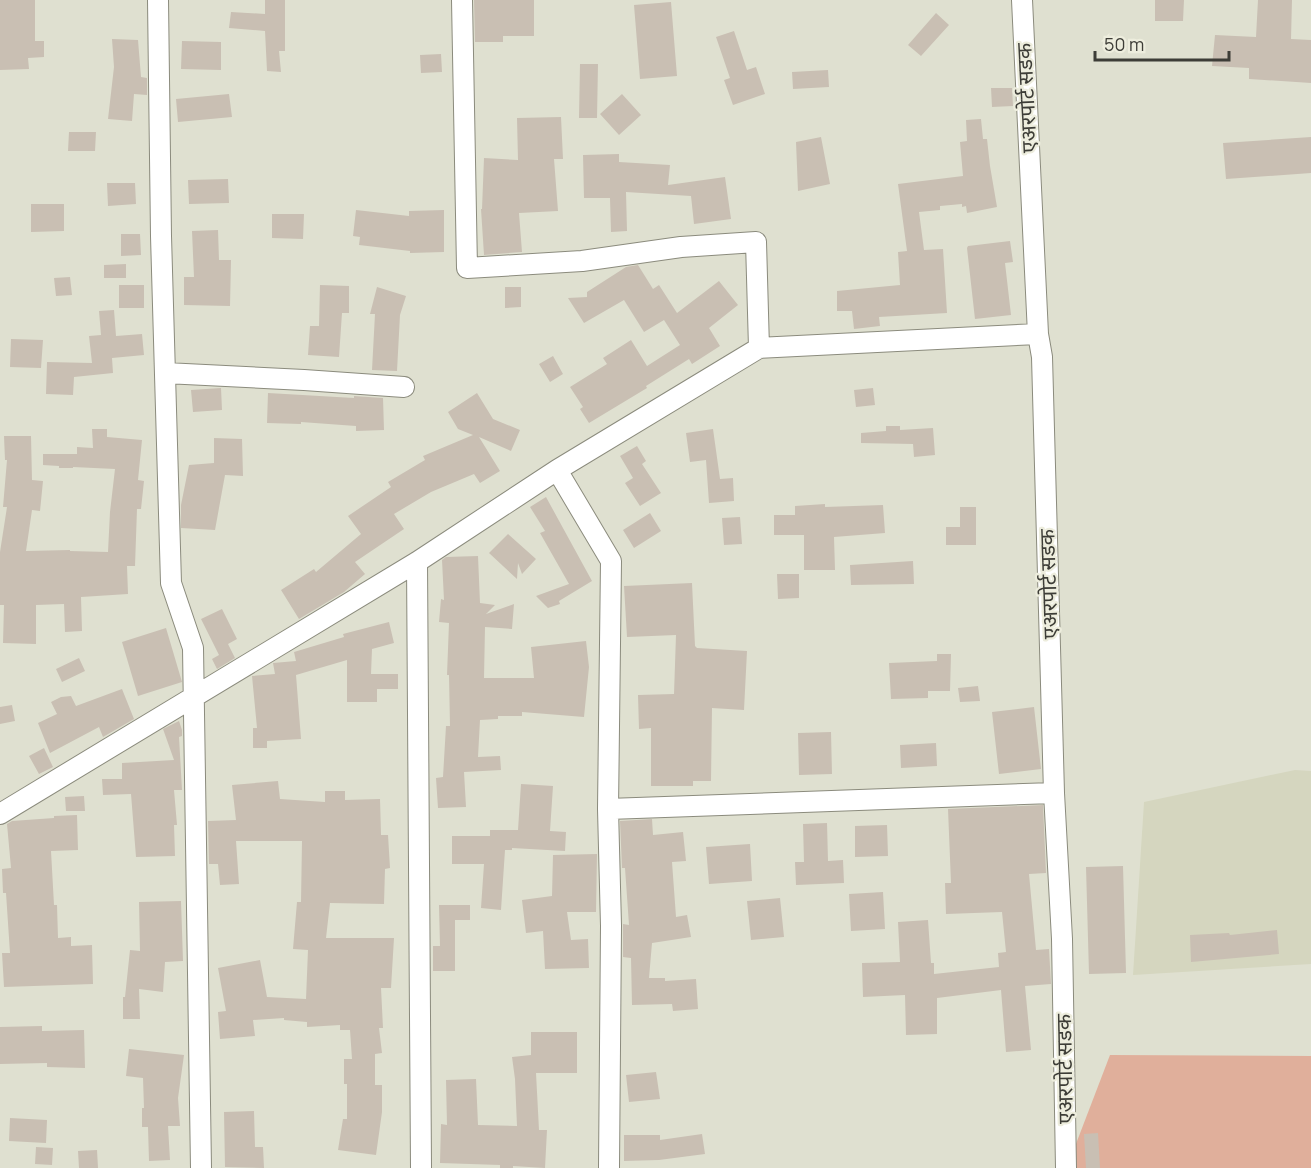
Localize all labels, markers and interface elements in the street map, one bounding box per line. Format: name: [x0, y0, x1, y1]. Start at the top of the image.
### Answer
scale bar: [1095, 24, 1228, 62]
text: 50 m: [1104, 32, 1144, 56]
street label: एअरपोर्ट सडक: [1009, 42, 1043, 154]
street label: एअरपोर्ट सडक: [1032, 528, 1064, 639]
street label: एअरपोर्ट सडक: [1049, 1013, 1079, 1124]

